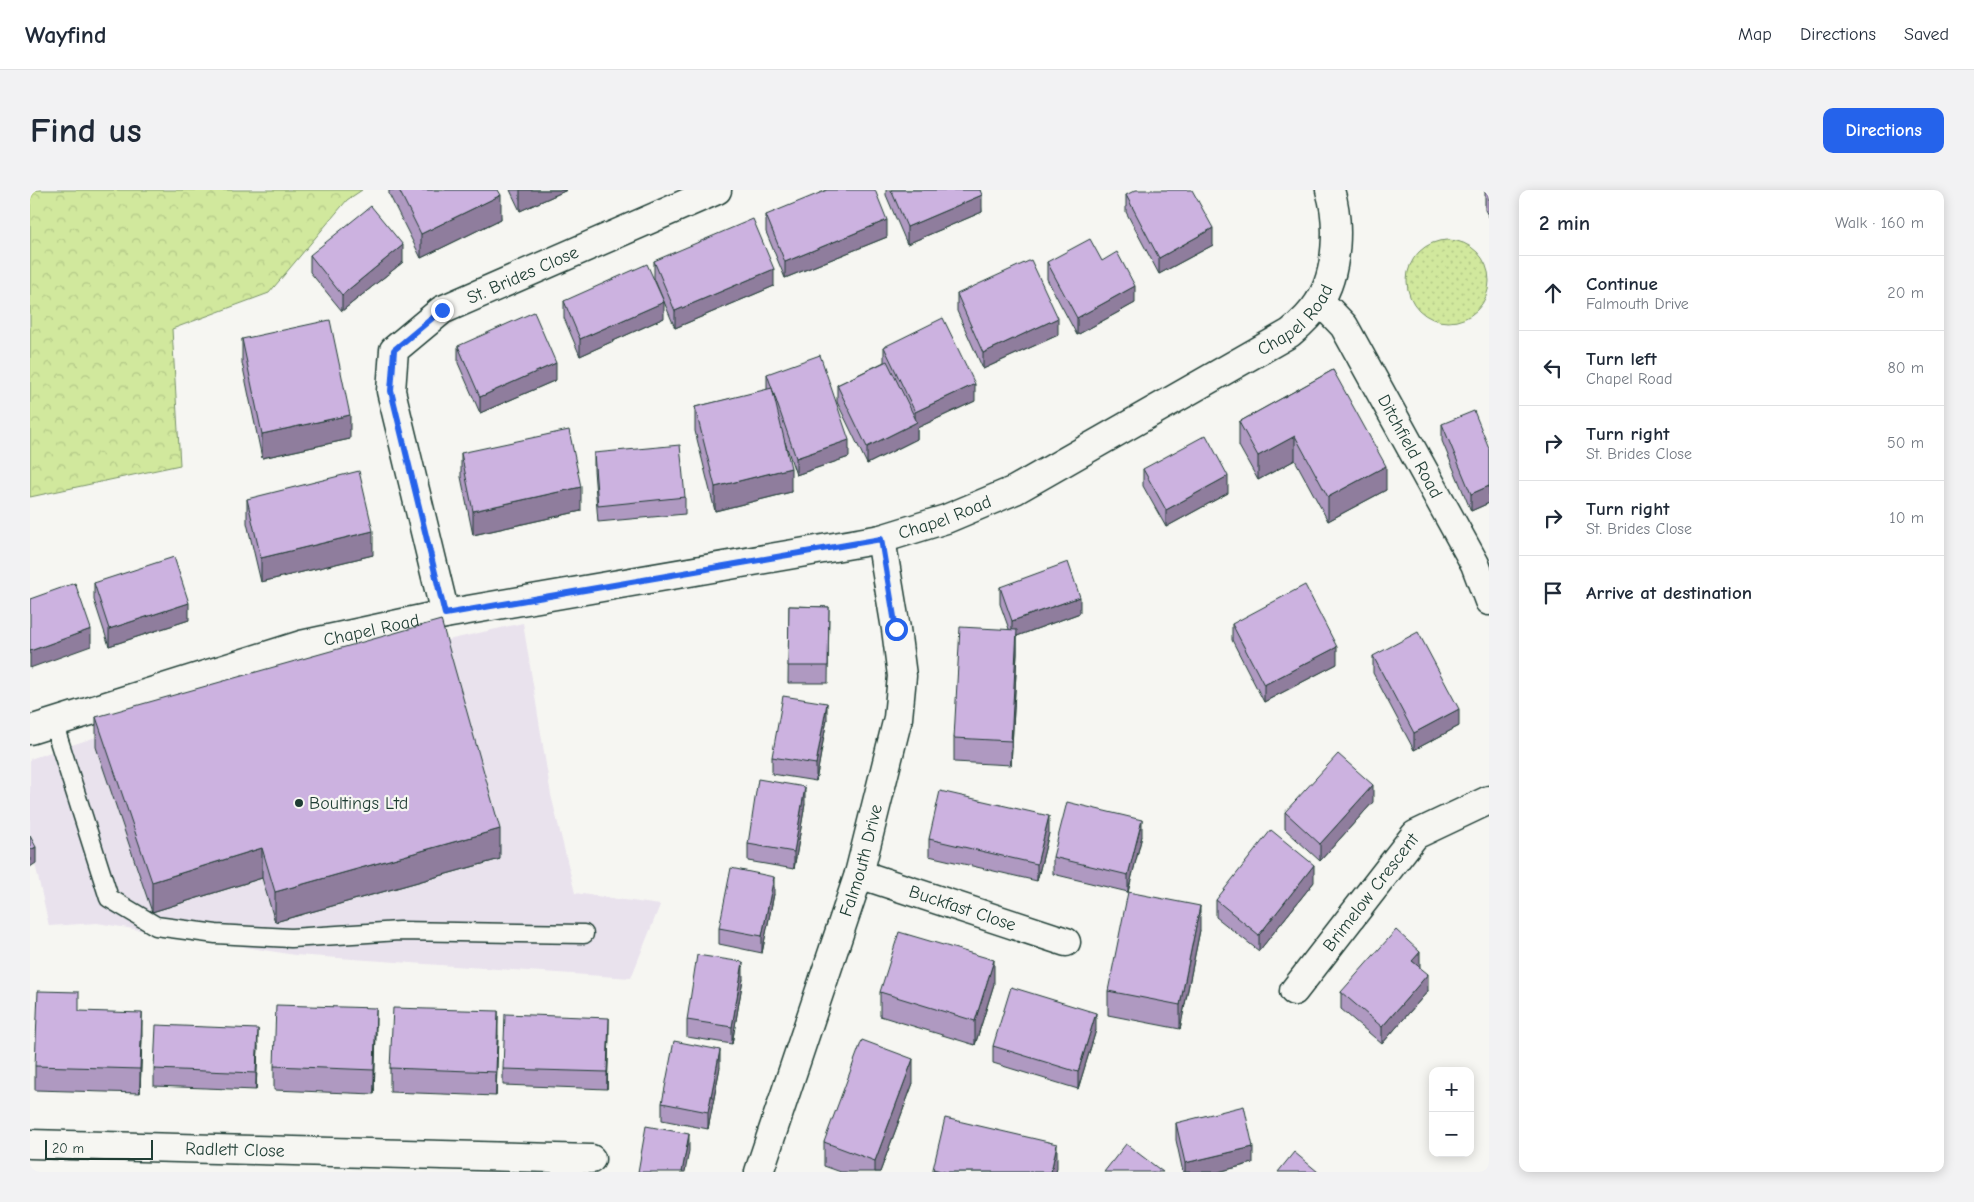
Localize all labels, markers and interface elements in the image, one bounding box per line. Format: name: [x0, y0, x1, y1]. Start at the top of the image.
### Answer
text: Wayfind: [25, 21, 106, 49]
text: Map: [1738, 24, 1772, 45]
text: Directions: [1800, 24, 1876, 45]
text: Saved: [1904, 24, 1949, 45]
button: Directions: [1823, 108, 1944, 153]
text: Find us: [30, 110, 142, 151]
text: 2 min: [1539, 211, 1590, 235]
text: Walk · 160 m: [1835, 214, 1924, 232]
street label: St. Brides Close: [464, 242, 582, 309]
text: Continue: [1586, 273, 1658, 295]
icon: ahead: [1539, 279, 1567, 307]
street label: Chapel Road: [1254, 281, 1338, 360]
text: 20 m: [1887, 284, 1924, 302]
text: Falmouth Drive: [1586, 295, 1689, 313]
route end: [431, 299, 454, 322]
text: Turn left: [1586, 348, 1657, 370]
icon: left: [1539, 354, 1567, 382]
text: 80 m: [1887, 359, 1924, 377]
text: Chapel Road: [1586, 370, 1673, 388]
street label: Ditchfield Road: [1373, 391, 1447, 502]
text: Turn right: [1586, 423, 1670, 445]
icon: right: [1539, 429, 1567, 457]
text: 50 m: [1887, 434, 1924, 452]
text: St. Brides Close: [1586, 445, 1692, 463]
street label: Chapel Road: [896, 491, 995, 544]
text: Turn right: [1586, 498, 1670, 520]
icon: right: [1539, 504, 1567, 532]
text: 10 m: [1889, 509, 1924, 527]
text: St. Brides Close: [1586, 520, 1692, 538]
icon: arrive: [1539, 579, 1567, 607]
text: Arrive at destination: [1586, 582, 1752, 604]
street label: Chapel Road: [322, 610, 421, 651]
route start: [885, 618, 908, 641]
place label: Boultings Ltd: [309, 793, 408, 814]
marker: Boultings Ltd: [293, 797, 305, 809]
street label: Falmouth Drive: [835, 802, 887, 919]
street label: Brimelow Crescent: [1319, 829, 1424, 956]
street label: Buckfast Close: [906, 881, 1019, 936]
map controls: [1429, 1067, 1474, 1157]
button: +: [1429, 1067, 1474, 1112]
button: −: [1429, 1112, 1474, 1157]
scale bar: [45, 1137, 152, 1160]
street label: Radlett Close: [185, 1138, 285, 1162]
text: 20 m: [52, 1140, 84, 1157]

